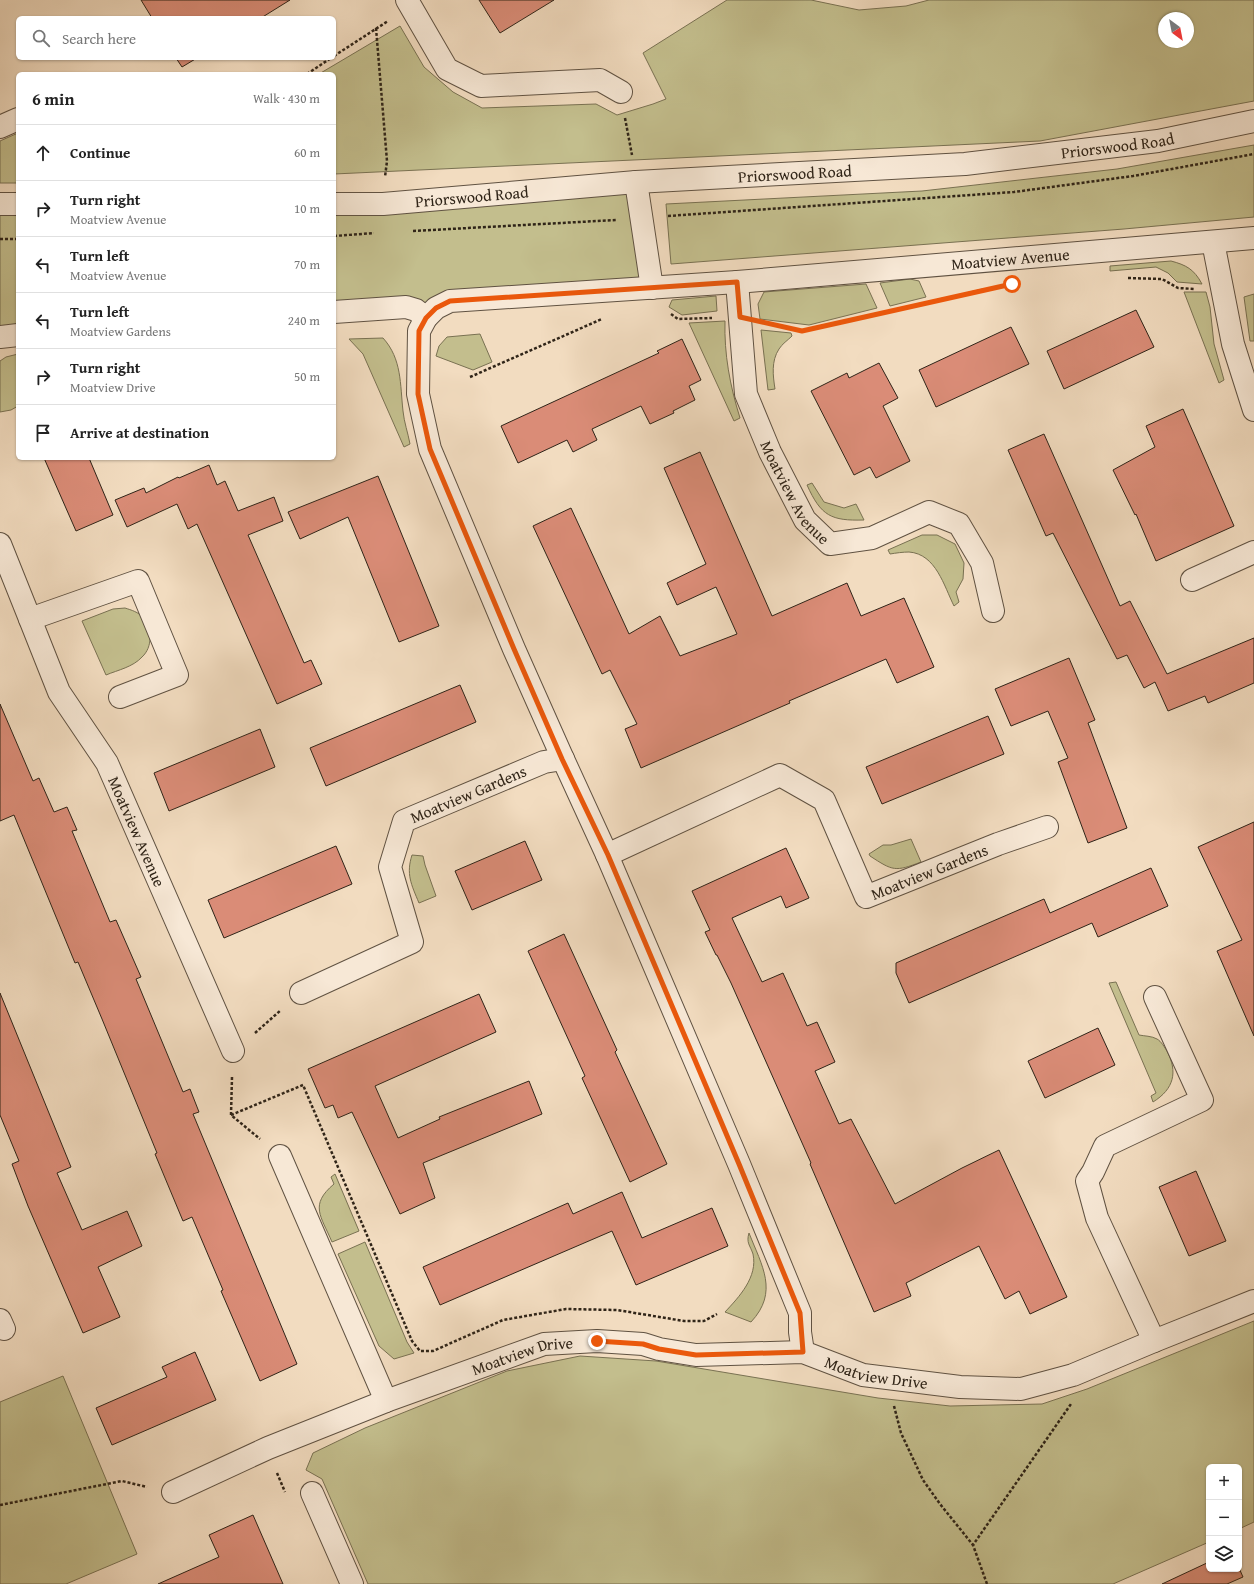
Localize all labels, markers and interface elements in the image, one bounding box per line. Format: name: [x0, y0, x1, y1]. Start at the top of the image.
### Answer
north arrow: [1158, 12, 1194, 48]
search box: [16, 16, 336, 60]
icon: search: [30, 27, 52, 49]
text: Search here: [62, 28, 136, 49]
text: 6 min: [32, 86, 74, 111]
text: Walk · 430 m: [253, 89, 320, 108]
street label: Priorswood Road: [1060, 126, 1177, 164]
icon: ahead: [32, 142, 54, 164]
text: Continue: [70, 142, 131, 163]
text: 60 m: [294, 143, 320, 162]
street label: Priorswood Road: [737, 158, 853, 188]
street label: Priorswood Road: [414, 179, 530, 213]
text: Turn right: [70, 189, 141, 210]
icon: right: [32, 198, 54, 220]
text: 10 m: [294, 199, 320, 218]
text: Moatview Avenue: [70, 210, 166, 229]
street label: Moatview Avenue: [950, 242, 1070, 276]
text: Turn left: [70, 245, 129, 266]
icon: left: [32, 254, 54, 276]
text: 70 m: [294, 255, 320, 274]
text: Moatview Avenue: [70, 266, 166, 285]
route start: [1003, 275, 1021, 293]
text: Turn left: [70, 301, 129, 322]
icon: left: [32, 310, 54, 332]
text: 240 m: [288, 311, 320, 330]
text: Moatview Gardens: [70, 322, 171, 341]
text: Turn right: [70, 357, 141, 378]
icon: right: [32, 366, 54, 388]
text: 50 m: [294, 367, 320, 386]
text: Moatview Drive: [70, 378, 156, 397]
icon: arrive: [32, 422, 54, 444]
text: Arrive at destination: [70, 422, 209, 443]
street label: Moatview Avenue: [755, 437, 835, 550]
street label: Moatview Gardens: [406, 759, 530, 829]
street label: Moatview Avenue: [102, 772, 172, 891]
street label: Moatview Gardens: [867, 837, 991, 906]
street label: Moatview Drive: [468, 1330, 574, 1381]
route end: [588, 1332, 606, 1350]
street label: Moatview Drive: [821, 1349, 929, 1395]
map controls: [1206, 1464, 1242, 1572]
button: +: [1206, 1464, 1242, 1500]
button: −: [1206, 1500, 1242, 1536]
button: layers: [1206, 1536, 1242, 1572]

